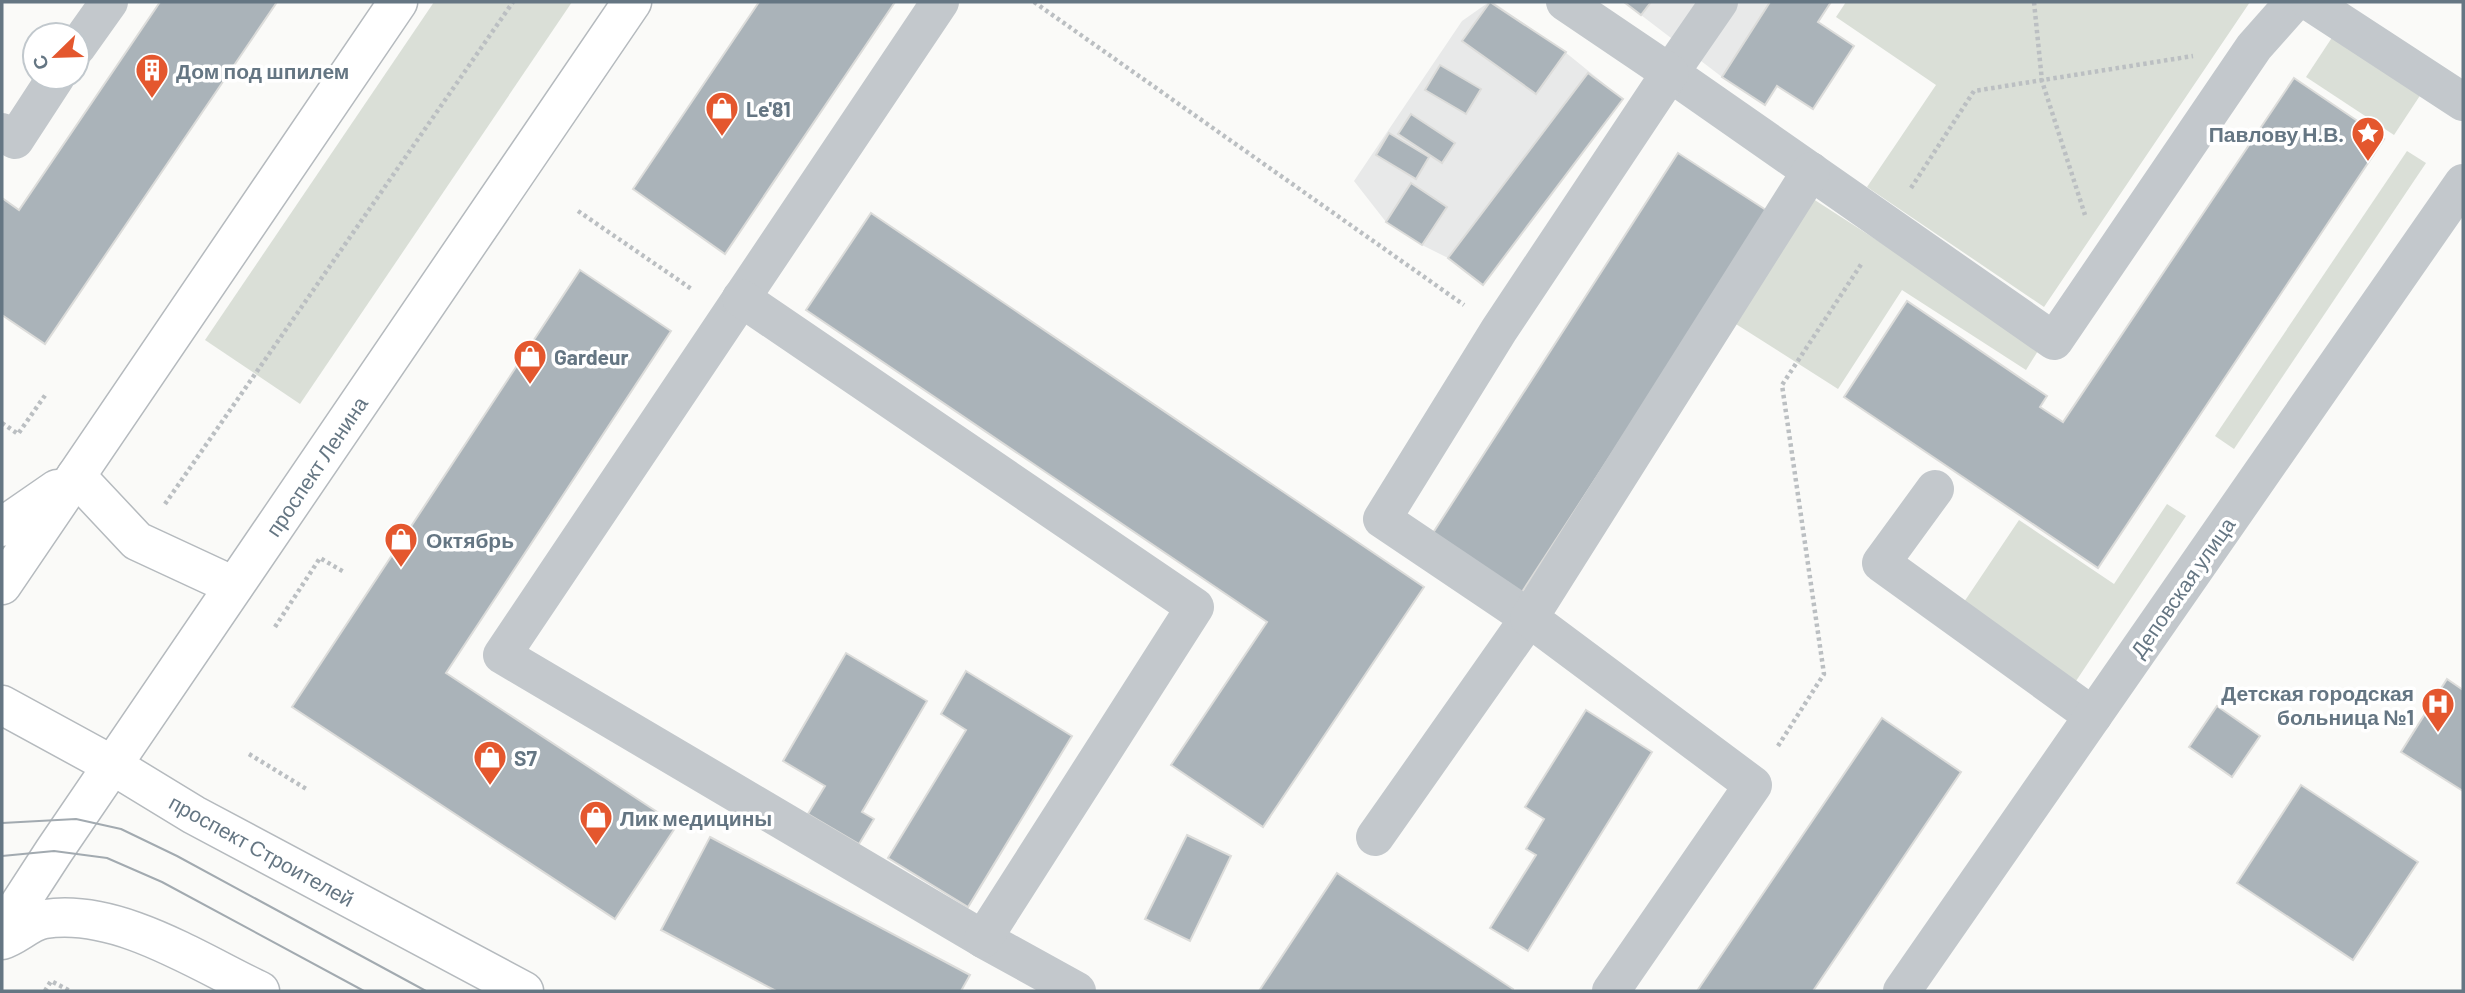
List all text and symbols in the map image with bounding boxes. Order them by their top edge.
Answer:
north arrow [21,21,91,91]
building icon: Дом под шпилем [133,51,171,100]
text: С [27,52,53,74]
place label: Дом под шпилем [176,58,349,83]
shop icon: Le'81 [703,89,741,138]
place label: Le'81 [746,96,791,121]
place icon: Павлову Н.В. [2349,114,2387,163]
place label: Павлову Н.В. [2209,121,2344,146]
shop icon: Gardeur [511,337,549,386]
place label: Gardeur [554,344,629,369]
street label: проспект Ленина [260,391,372,541]
street label: Деповская улица [2124,512,2240,662]
shop icon: Октябрь [382,520,420,569]
place label: Октябрь [426,527,514,552]
place label: Детская городская больница №1 [2221,680,2414,729]
hospital icon: Детская городская больница №1 [2419,685,2457,734]
shop icon: S7 [471,738,509,787]
place label: S7 [514,745,537,770]
street label: проспект Строителей [165,789,359,911]
shop icon: Лик медицины [577,798,615,847]
place label: Лик медицины [620,805,772,830]

